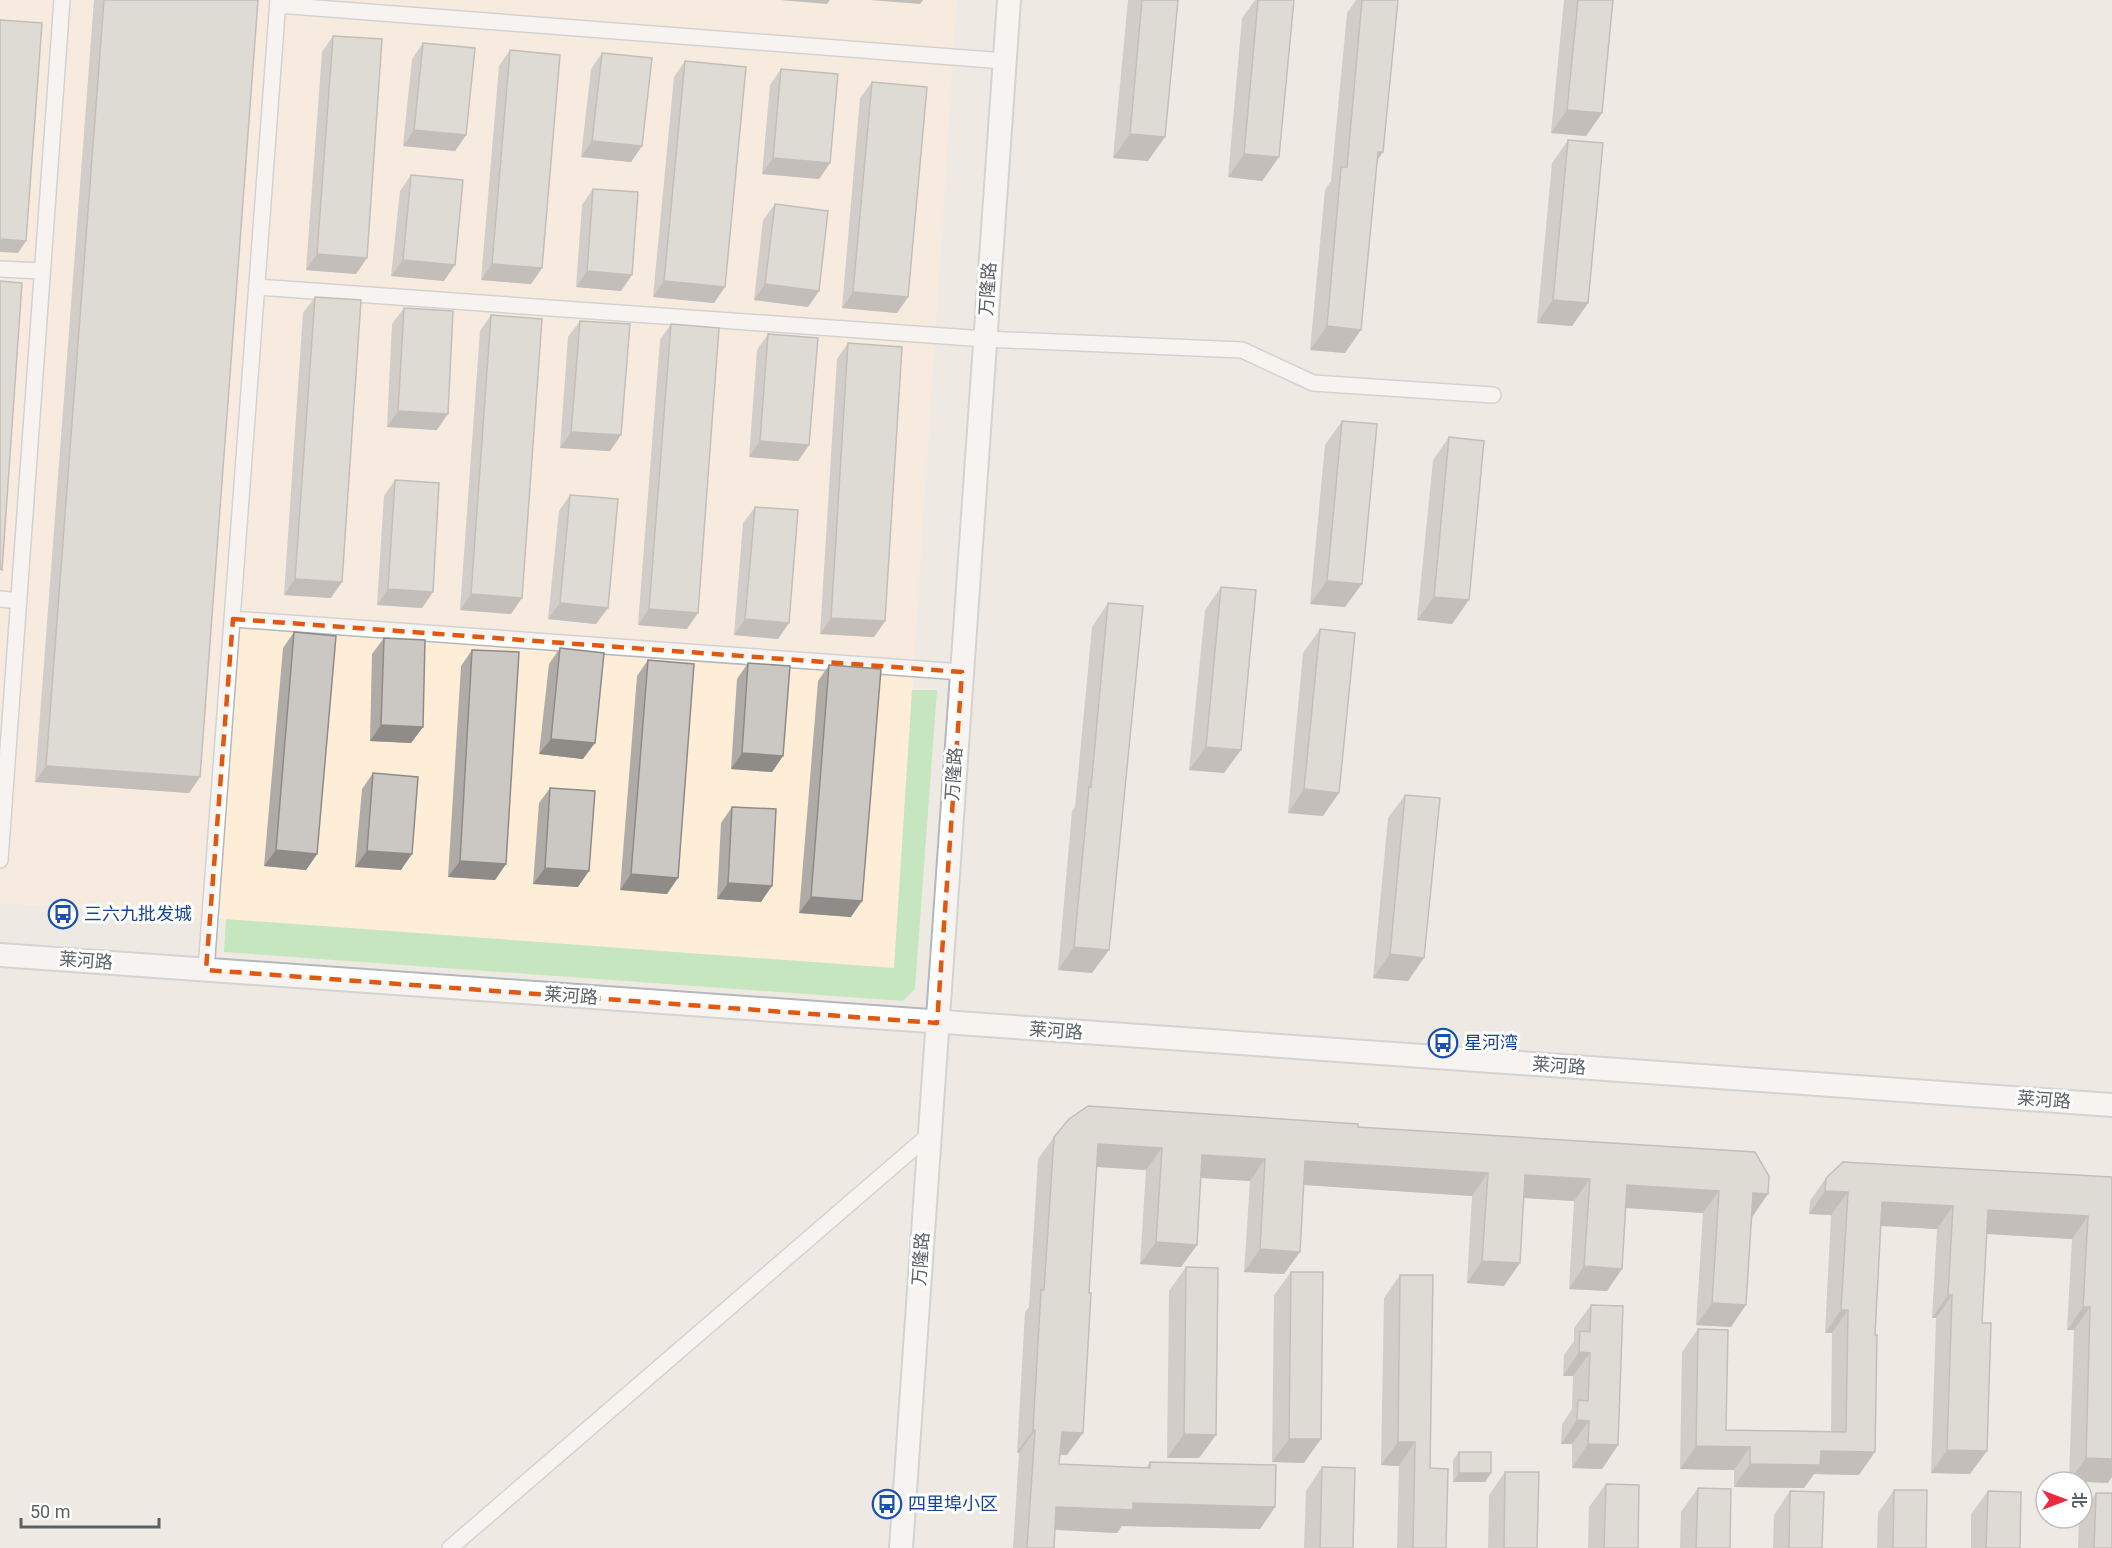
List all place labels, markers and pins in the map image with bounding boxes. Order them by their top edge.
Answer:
bus stop icon: 三六九批发城 [47,898,79,930]
place label: 三六九批发城 [84,903,192,924]
bus stop icon: 星河湾 [1427,1027,1459,1059]
place label: 星河湾 [1464,1032,1518,1053]
bus stop icon: 四里埠小区 [871,1488,903,1520]
place label: 四里埠小区 [908,1493,998,1514]

